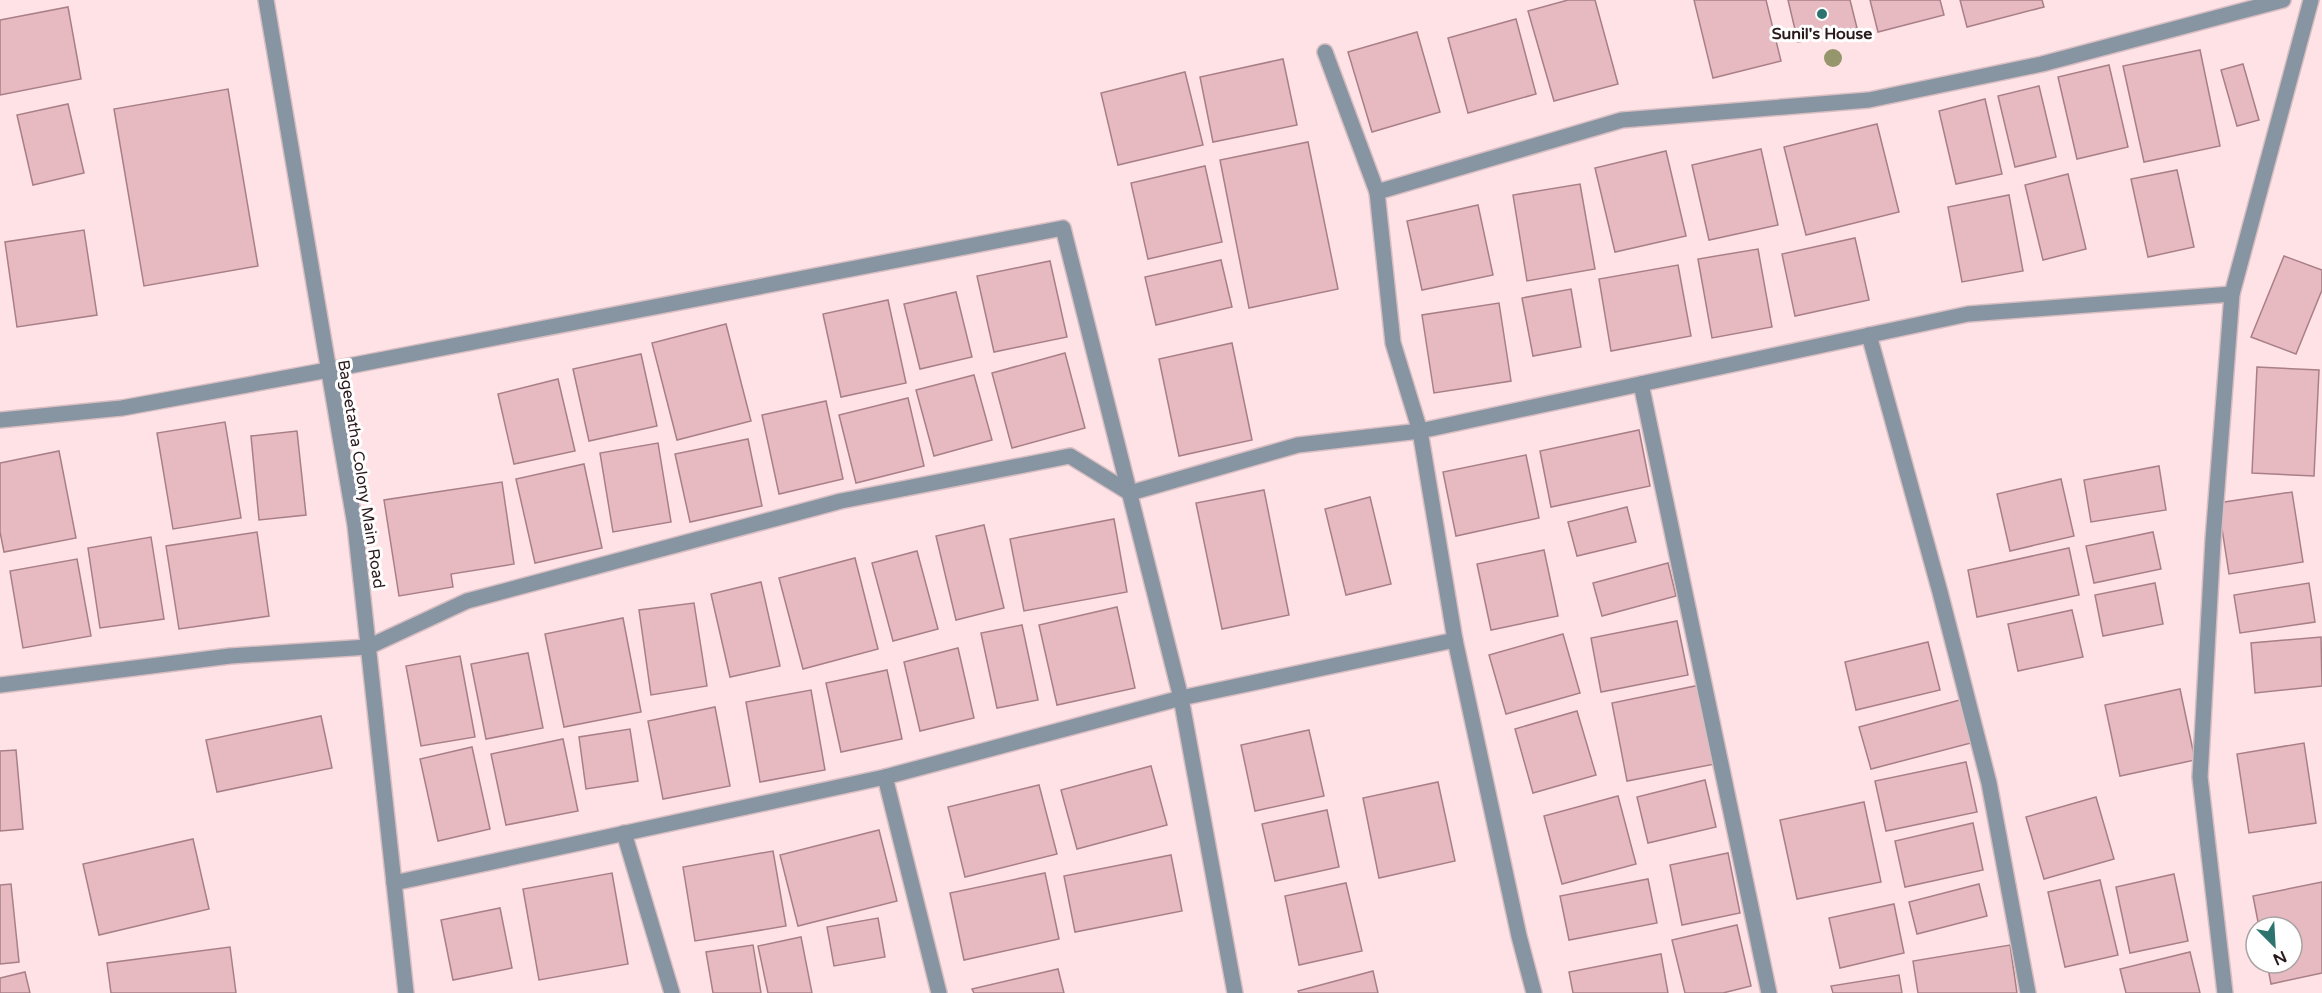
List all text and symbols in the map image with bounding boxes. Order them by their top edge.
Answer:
marker: Sunil's House [1815,7,1829,21]
place label: Sunil's House [1772,24,1872,44]
street label: Bageetatha Colony Main Road [333,358,389,590]
north arrow [2244,915,2304,975]
text: N [2270,946,2290,970]

